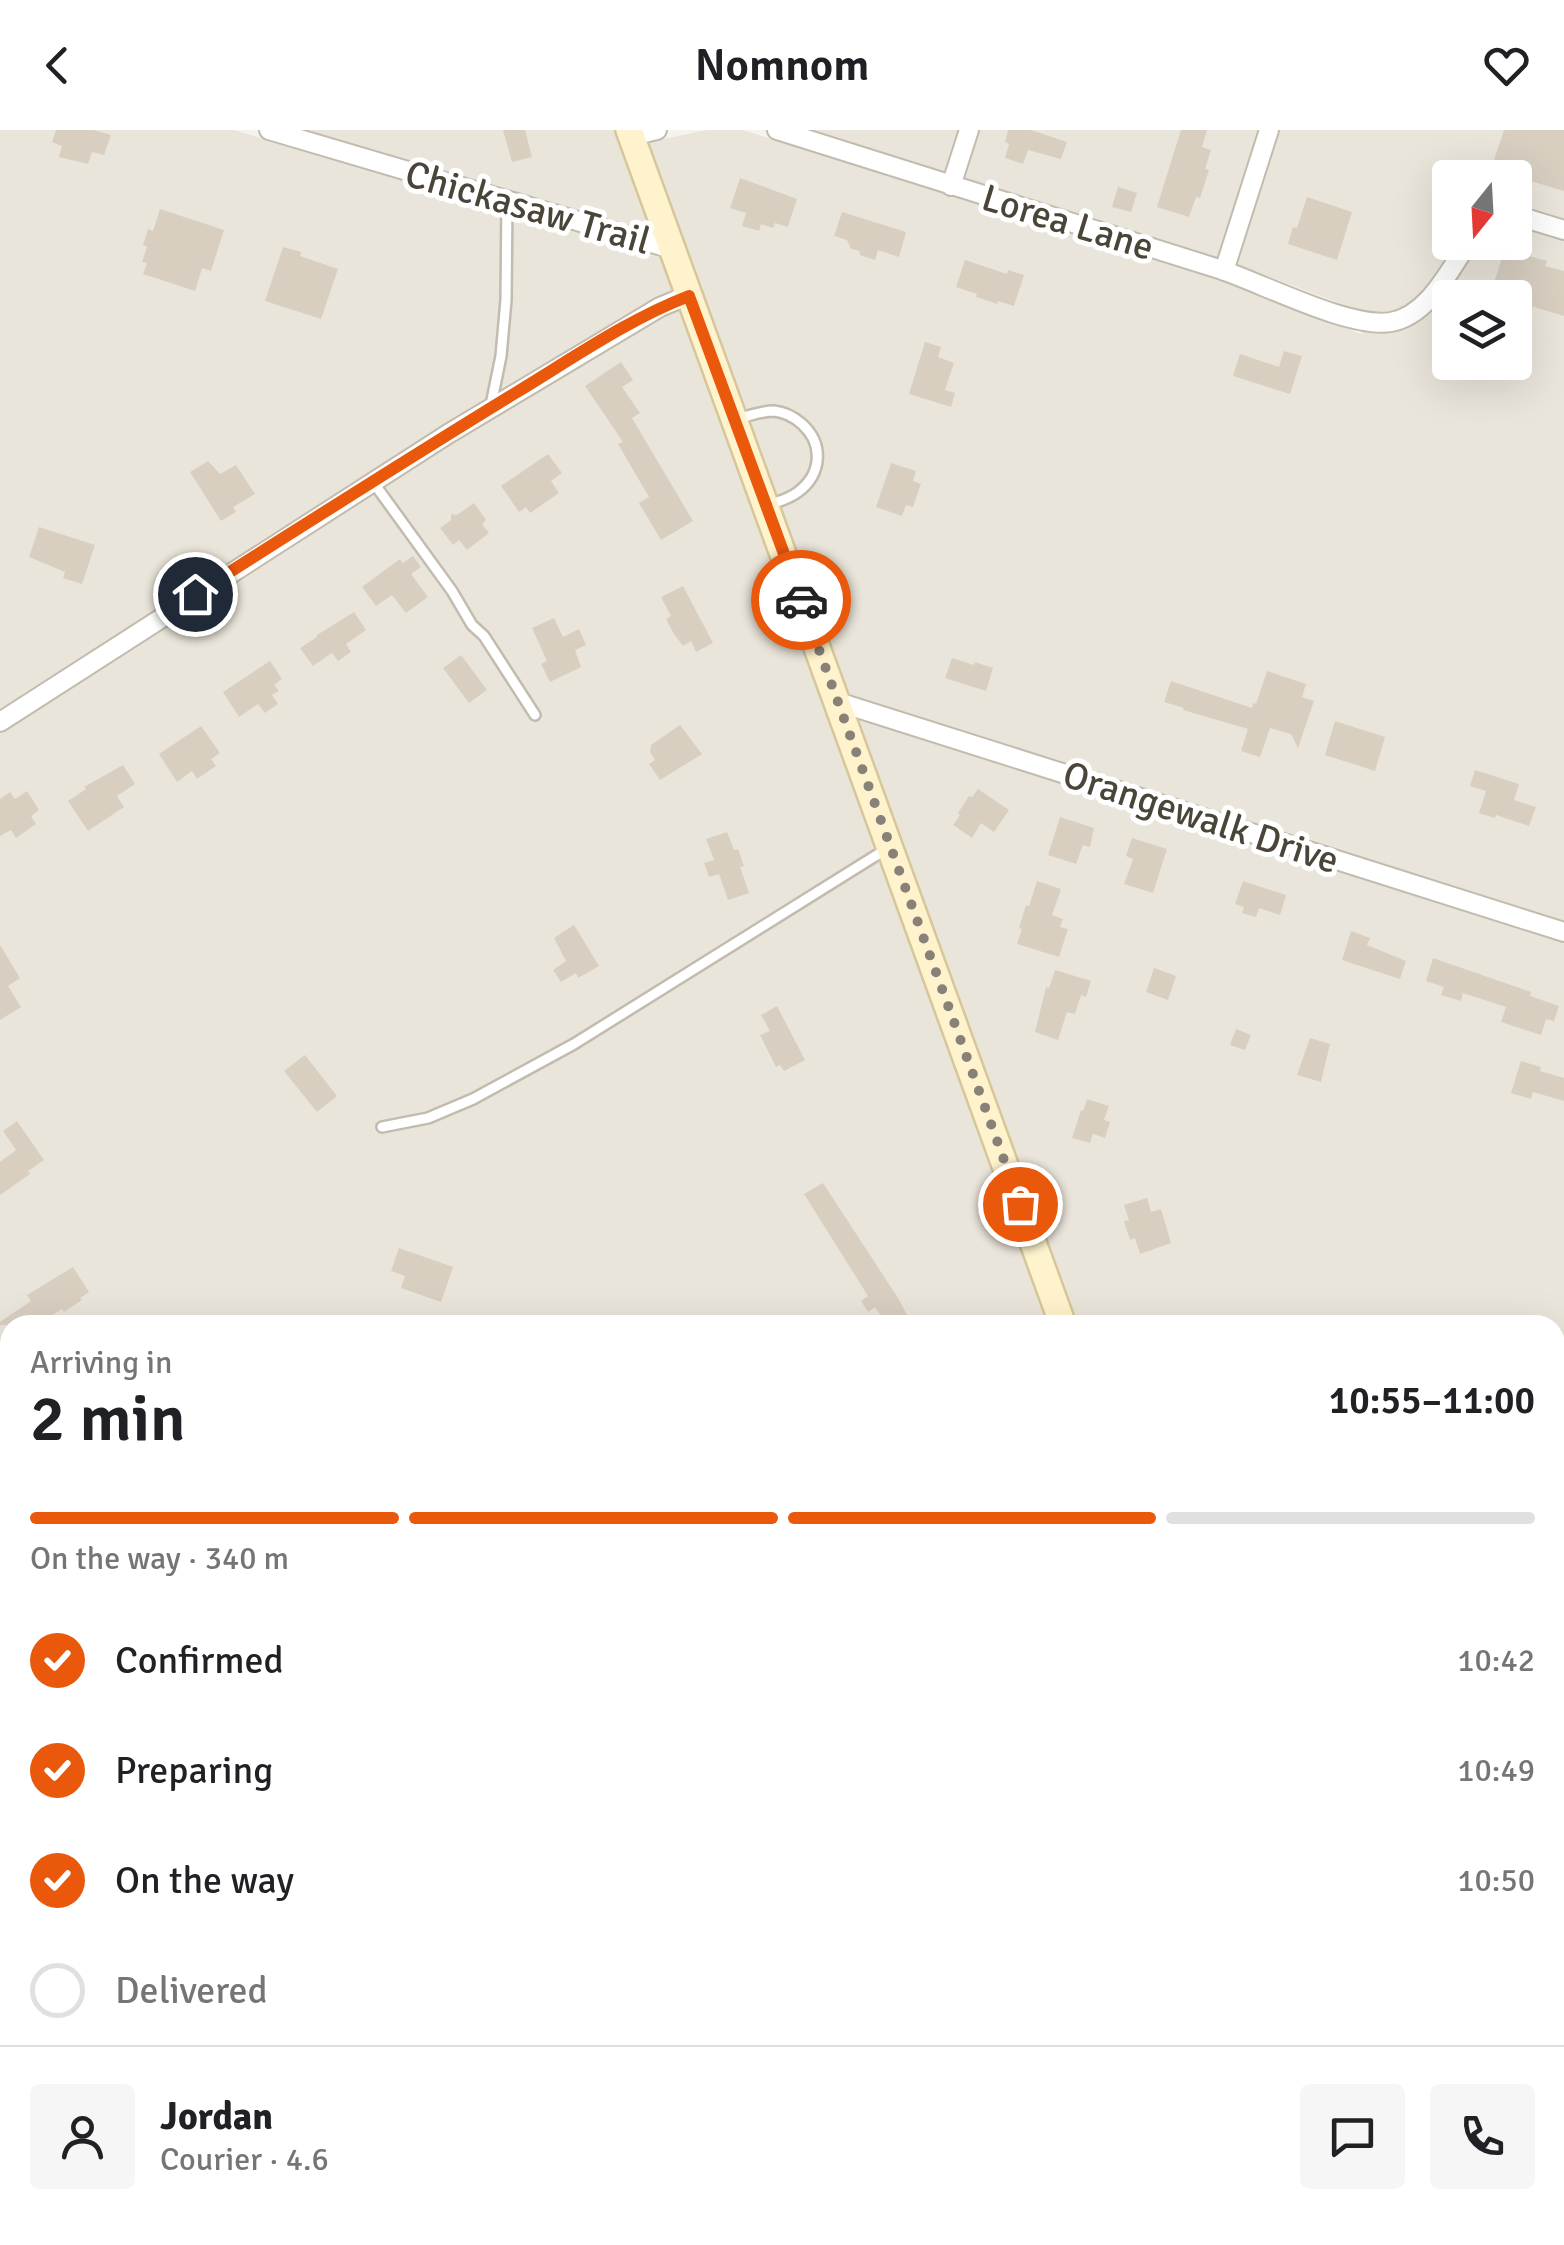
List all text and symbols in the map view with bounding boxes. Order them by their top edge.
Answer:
icon: back [30,38,85,93]
text: Nomnom [695,38,869,93]
icon: heart [1479,38,1534,93]
street label: Chickasaw Trail [400,150,656,265]
north arrow [1432,160,1532,260]
map controls [1432,160,1532,380]
street label: Lorea Lane [976,174,1159,271]
button: layers [1432,280,1532,380]
courier [751,550,851,650]
pin [153,552,238,637]
icon: home [168,567,223,622]
icon: car [774,573,829,628]
street label: Orangewalk Drive [1057,751,1345,884]
pin [978,1162,1063,1247]
icon: bag [993,1177,1048,1232]
text: Arriving in [30,1343,172,1382]
text: 10:55–11:00 [1329,1377,1535,1424]
text: 2 min [30,1379,186,1459]
text: On the way · 340 m [30,1539,289,1578]
icon: check [30,1633,85,1688]
text: Confirmed [115,1637,284,1684]
text: 10:42 [1457,1641,1535,1680]
icon: check [30,1743,85,1798]
text: Preparing [115,1747,273,1794]
text: 10:49 [1457,1751,1535,1790]
icon: check [30,1853,85,1908]
text: On the way [115,1857,294,1904]
text: 10:50 [1457,1861,1535,1900]
text: Delivered [115,1967,268,2014]
button: person [30,2084,135,2189]
button: chat [1300,2084,1405,2189]
button: phone [1430,2084,1535,2189]
text: Jordan [160,2093,273,2140]
text: Courier · 4.6 [160,2140,329,2179]

